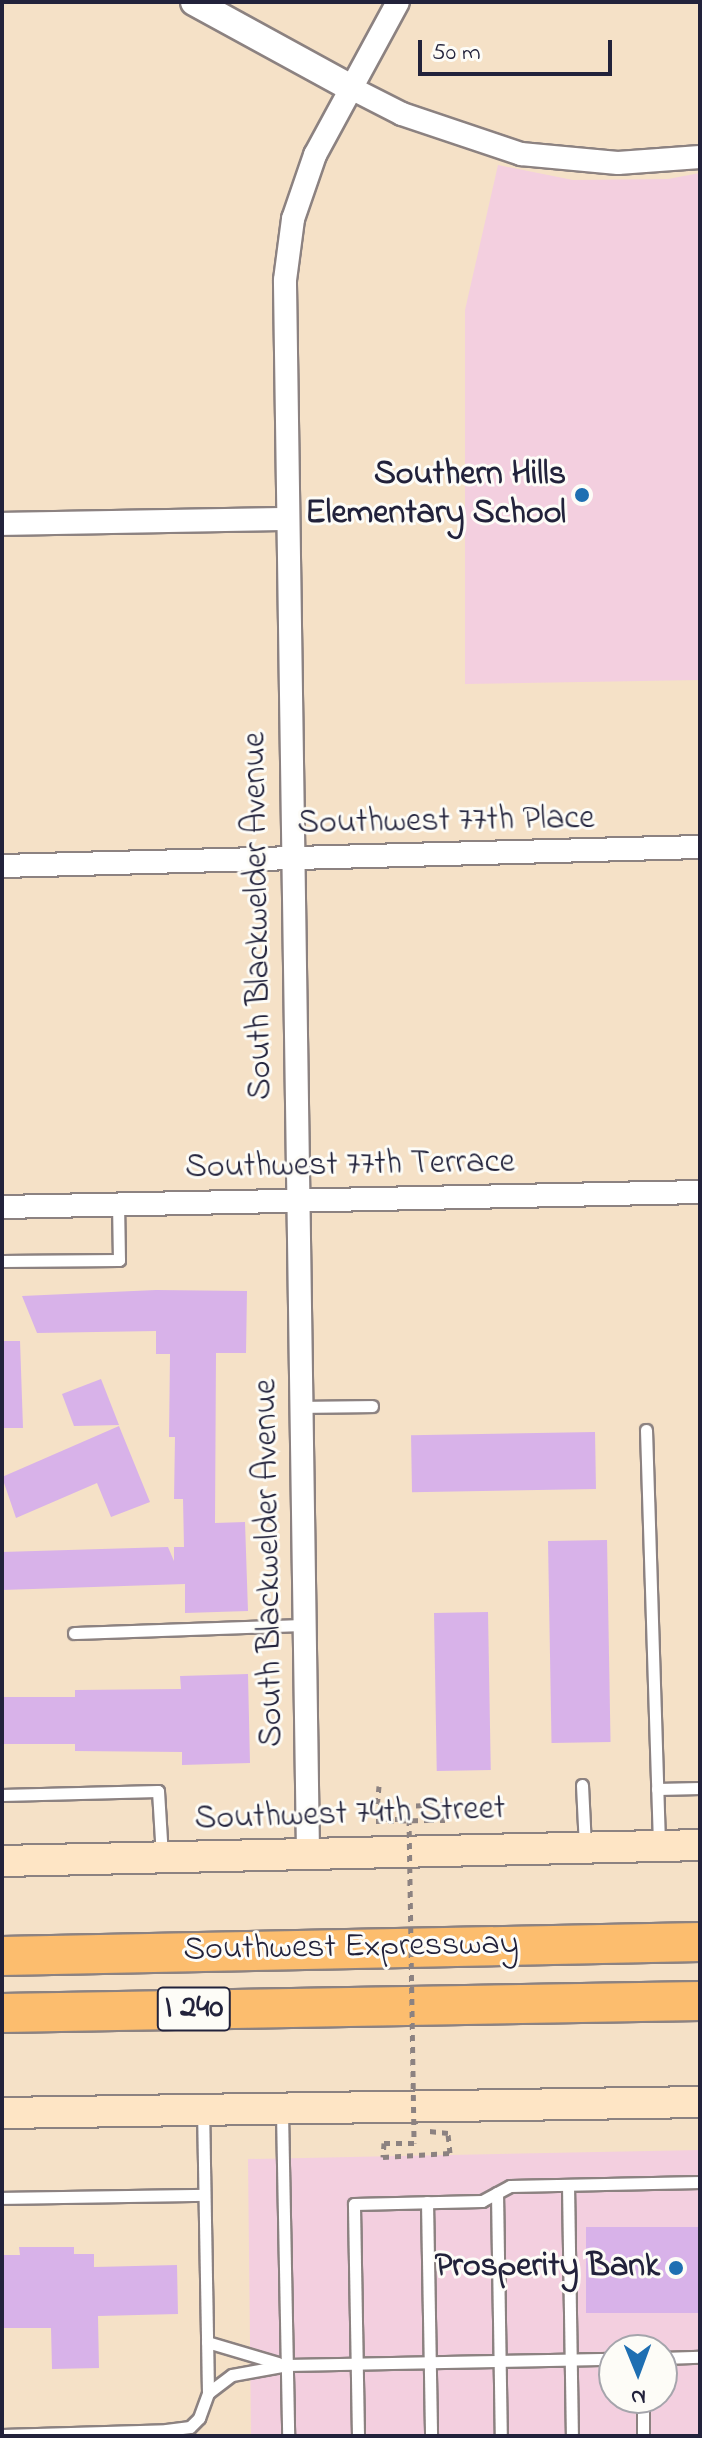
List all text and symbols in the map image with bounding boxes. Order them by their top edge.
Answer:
scale bar [422,24,616,74]
text: 50 m [432,36,481,71]
place label: Southern Hills Elementary School [305,455,566,534]
marker: Southern Hills Elementary School [573,486,591,504]
street label: South Blackwelder Avenue [235,732,283,1100]
street label: Southwest 77th Place [297,799,595,845]
street label: Southwest 77th Terrace [185,1143,515,1189]
street label: South Blackwelder Avenue [246,1379,294,1747]
street label: Southwest 74th Street [194,1789,506,1841]
street label: Southwest Expressway [183,1925,519,1971]
road number: I 240 [156,1981,232,2037]
place label: Prosperity Bank [435,2248,660,2288]
marker: Prosperity Bank [667,2259,685,2277]
north arrow [598,2334,678,2414]
text: N [631,2380,646,2412]

